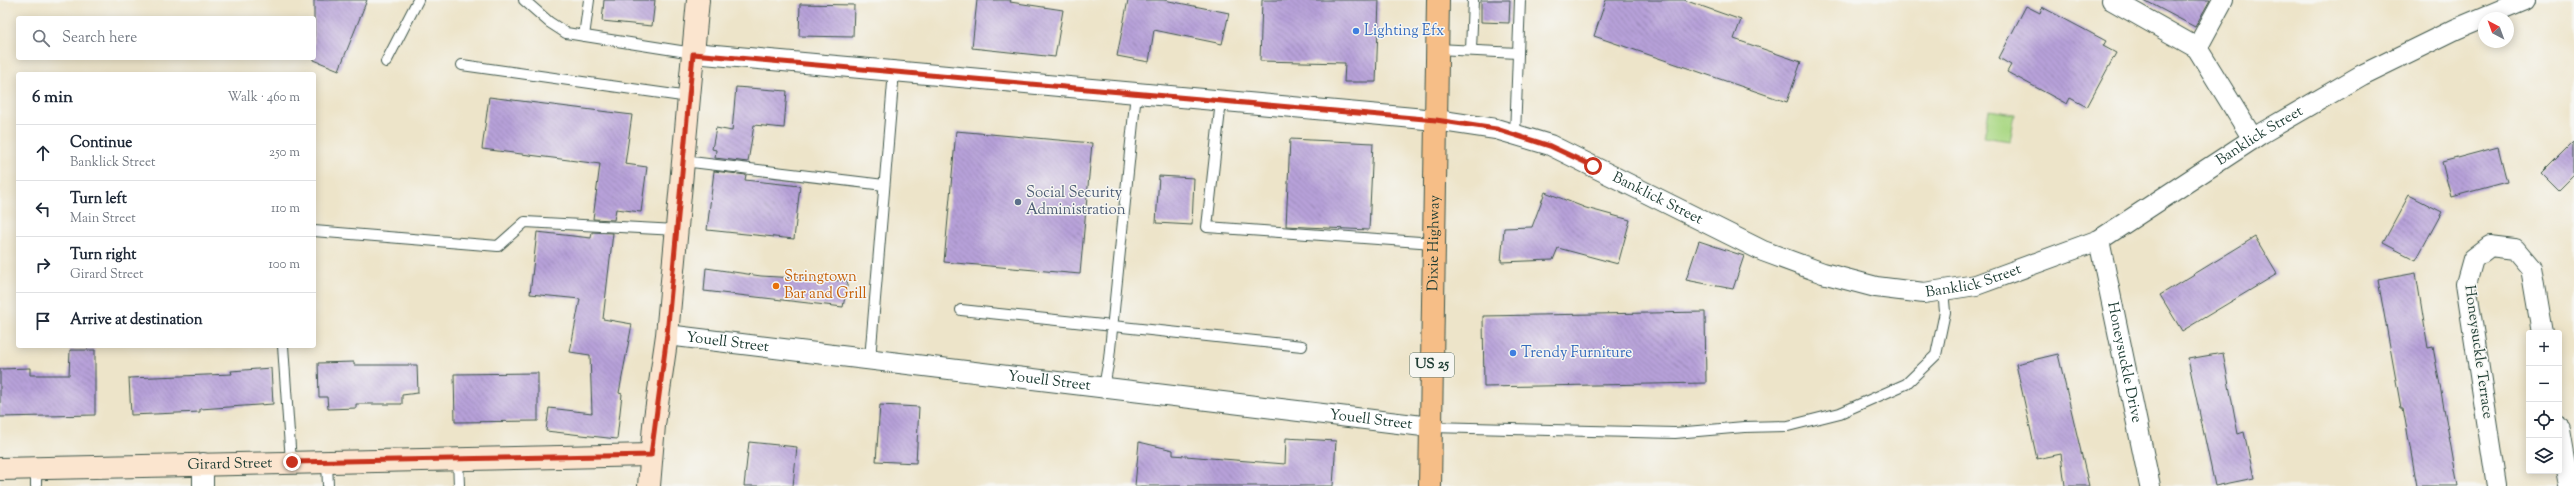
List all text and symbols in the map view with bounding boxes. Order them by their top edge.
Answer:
north arrow [2478,12,2514,48]
search box [16,16,316,60]
place label: Lighting Efx [1364,21,1444,42]
marker: Lighting Efx [1351,26,1361,36]
icon: search [30,27,52,49]
text: Search here [62,28,137,49]
text: 6 min [32,86,73,110]
text: Walk · 460 m [227,89,300,107]
street label: Banklick Street [2212,101,2307,171]
text: Continue [70,133,132,154]
icon: ahead [32,142,54,164]
text: 250 m [269,144,300,162]
text: Banklick Street [70,154,155,172]
route start [1584,157,1602,175]
street label: Banklick Street [1609,167,1706,230]
place label: Social Security Administration [1026,183,1126,221]
text: Turn left [70,189,127,210]
street label: Dixie Highway [1423,194,1445,291]
marker: Social Security Administration [1013,197,1023,207]
icon: left [32,198,54,220]
text: 110 m [271,200,300,218]
text: Main Street [70,210,136,228]
text: Turn right [70,245,136,266]
icon: right [32,254,54,276]
text: 100 m [268,256,300,274]
street label: Banklick Street [1924,259,2024,303]
text: Girard Street [70,266,144,284]
place label: Stringtown Bar and Grill [784,267,867,305]
marker: Stringtown Bar and Grill [771,281,781,291]
street label: Honeysuckle Terrace [2458,284,2498,420]
street label: Honeysuckle Drive [2102,300,2147,425]
icon: arrive [32,310,54,332]
text: Arrive at destination [70,310,203,331]
street label: Youell Street [685,327,770,358]
map controls [2526,330,2562,474]
button: + [2526,330,2562,366]
place label: Trendy Furniture [1521,343,1632,364]
marker: Trendy Furniture [1508,348,1518,358]
road number: US 25 [1410,353,1454,377]
street label: Youell Street [1007,366,1092,396]
button: − [2526,366,2562,402]
button: locate [2526,402,2562,438]
street label: Youell Street [1328,404,1414,435]
button: layers [2526,438,2562,474]
street label: Girard Street [187,453,273,475]
route end [283,453,301,471]

